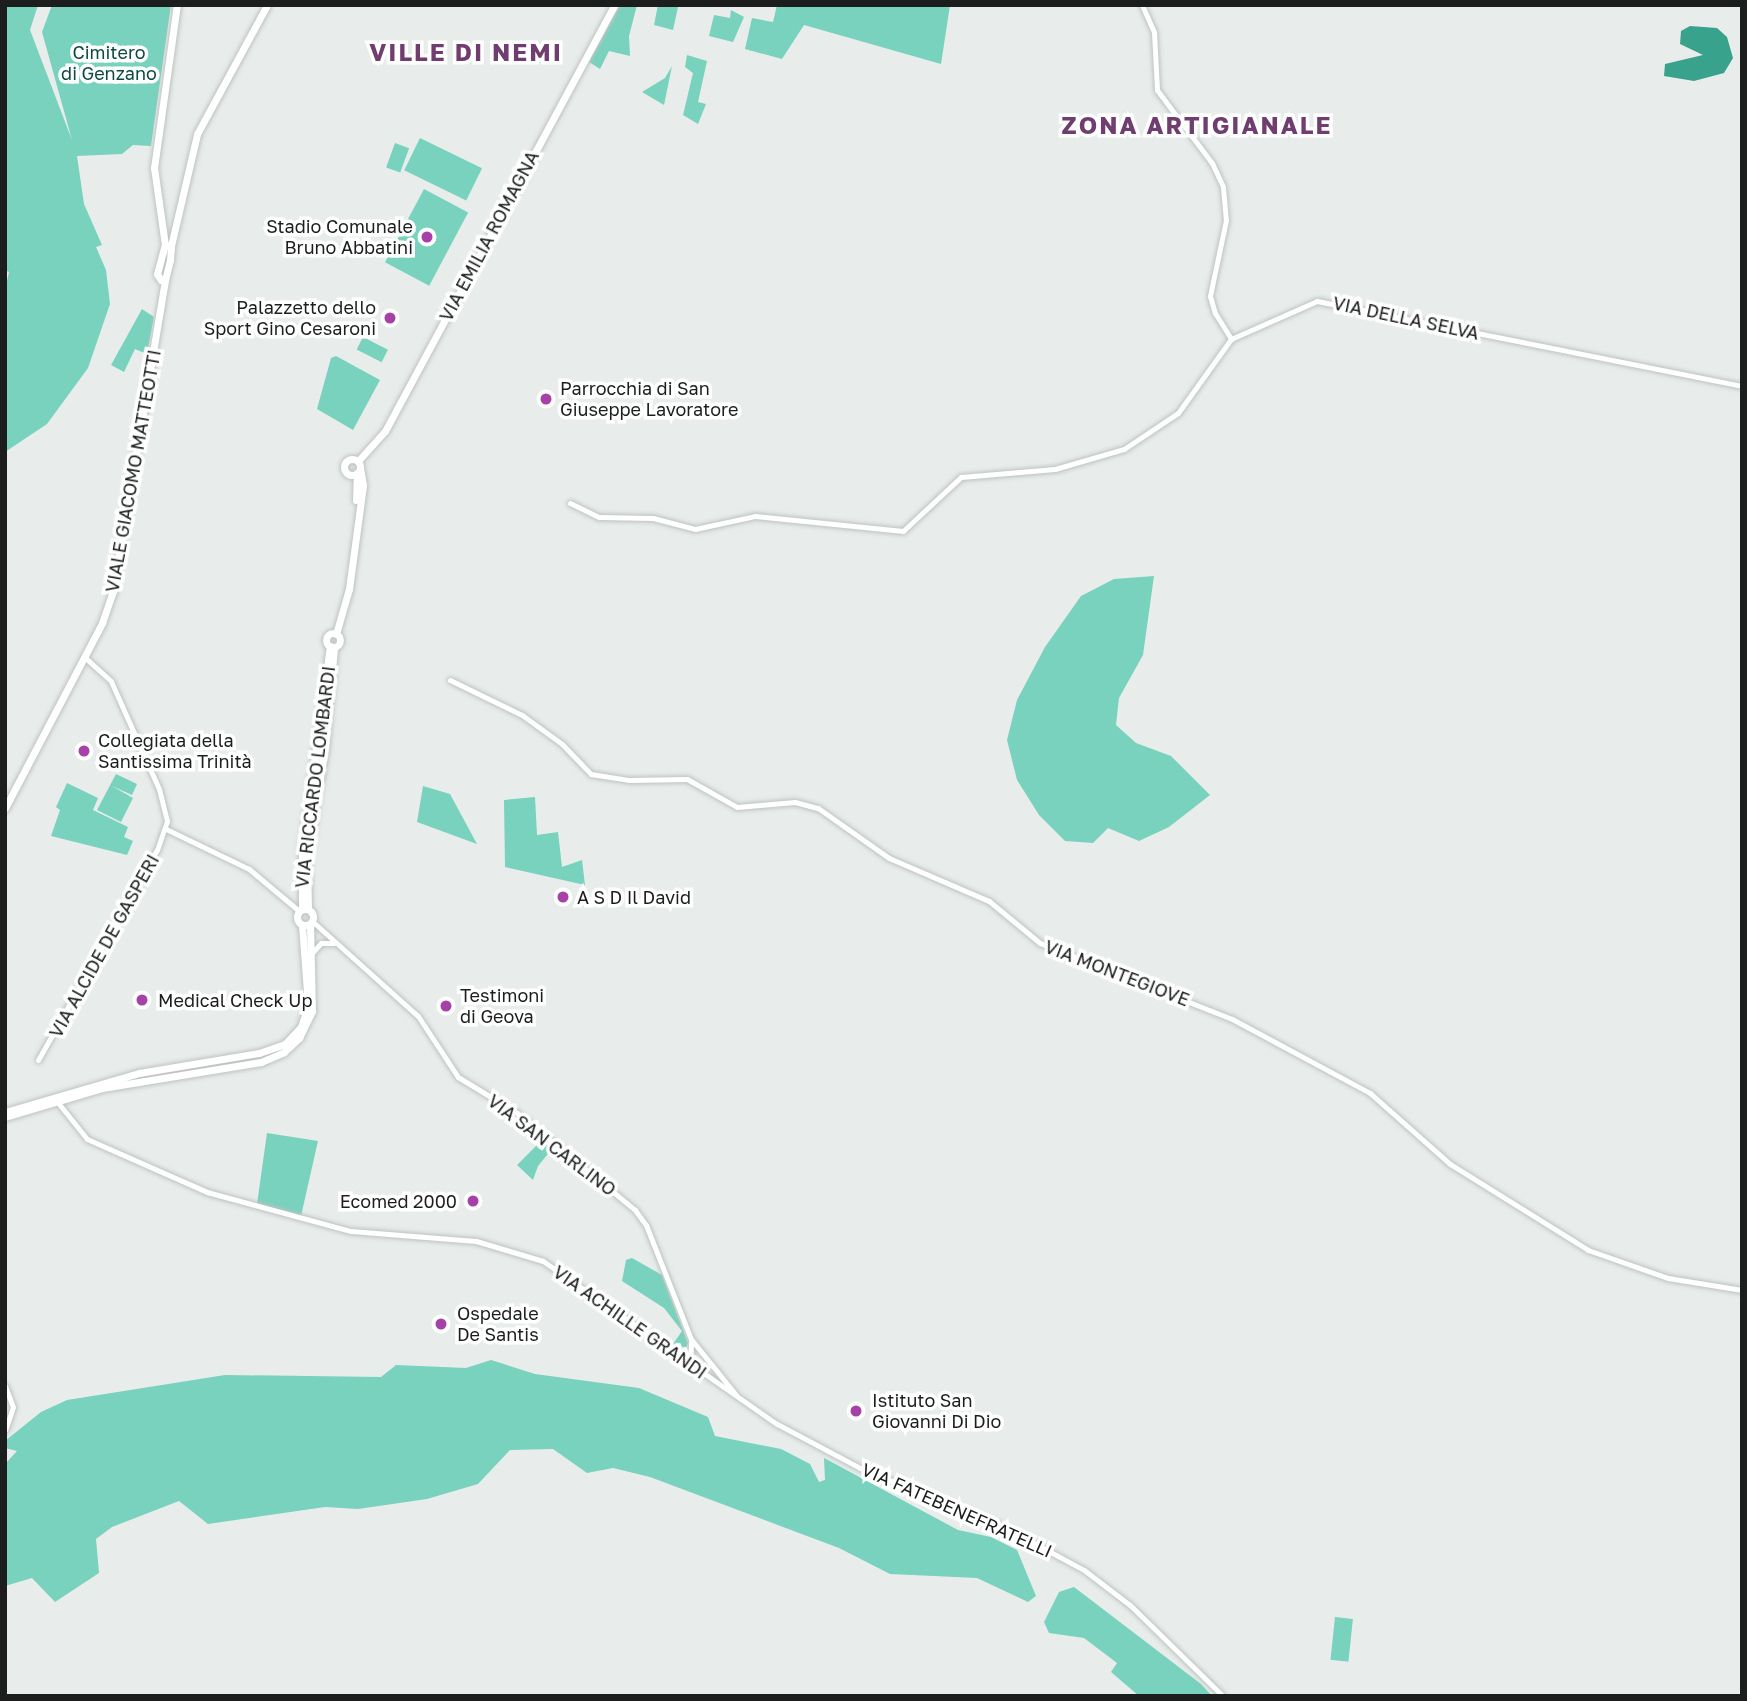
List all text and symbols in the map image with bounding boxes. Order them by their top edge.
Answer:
district label: VILLE DI NEMI [371,38,561,66]
park label: Cimitero di Genzano [61,42,157,84]
district label: ZONA ARTIGIANALE [1064,111,1330,139]
street label: VIA EMILIA ROMAGNA [435,147,543,325]
place label: Stadio Comunale Bruno Abbatini [266,216,413,258]
marker: Stadio Comunale Bruno Abbatini [419,229,435,245]
street label: VIA DELLA SELVA [1331,292,1481,344]
place label: Palazzetto dello Sport Gino Cesaroni [204,297,376,340]
marker: Palazzetto dello Sport Gino Cesaroni [382,310,398,326]
street label: VIALE GIACOMO MATTEOTTI [101,348,165,594]
place label: Parrocchia di San Giuseppe Lavoratore [560,378,738,420]
marker: Parrocchia di San Giuseppe Lavoratore [538,391,554,407]
street label: VIA RICCARDO LOMBARDI [291,665,339,889]
place label: Collegiata della Santissima Trinità [98,730,252,772]
marker: Collegiata della Santissima Trinità [76,743,92,759]
street label: VIA ALCIDE DE GASPERI [45,851,163,1041]
place label: A S D Il David [577,886,691,908]
marker: A S D Il David [555,889,571,905]
street label: VIA MONTEGIOVE [1042,935,1192,1011]
place label: Testimoni di Geova [460,985,544,1028]
place label: Medical Check Up [158,989,312,1011]
marker: Medical Check Up [132,990,152,1010]
marker: Testimoni di Geova [438,998,454,1014]
street label: VIA SAN CARLINO [484,1090,620,1200]
place label: Ecomed 2000 [340,1190,457,1212]
marker: Ecomed 2000 [463,1191,483,1211]
street label: VIA ACHILLE GRANDI [549,1261,711,1383]
place label: Ospedale De Santis [457,1303,539,1346]
marker: Ospedale De Santis [431,1314,451,1334]
place label: Istituto San Giovanni Di Dio [872,1390,1001,1432]
marker: Istituto San Giovanni Di Dio [846,1401,866,1421]
street label: VIA FATEBENEFRATELLI [858,1458,1056,1562]

